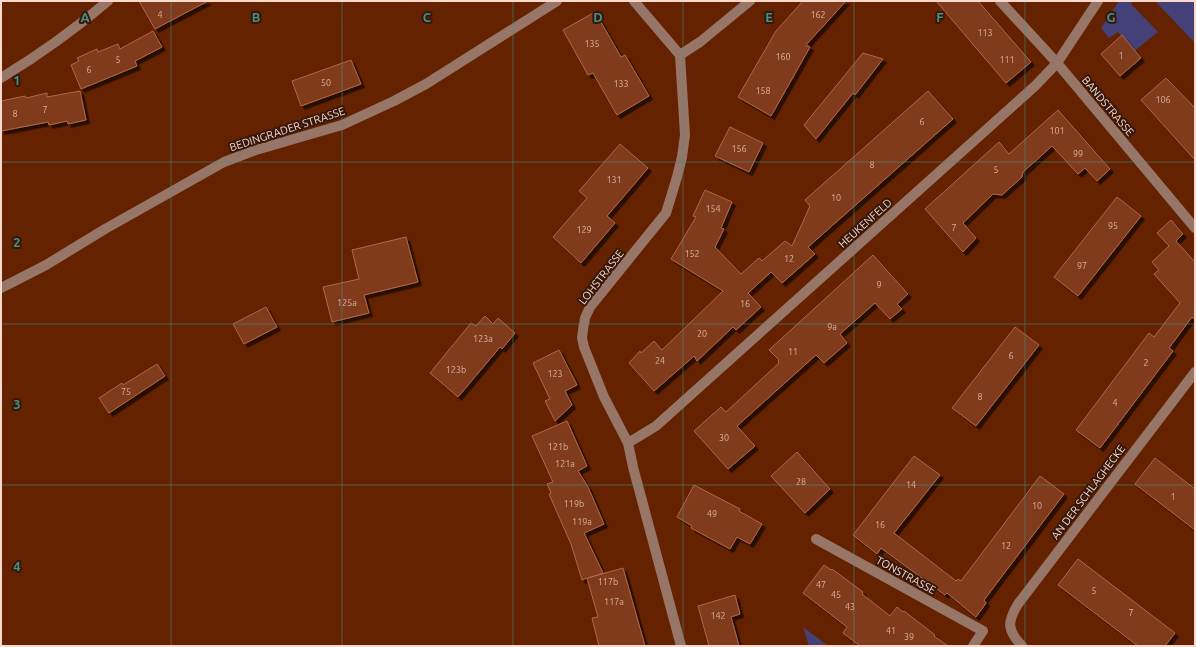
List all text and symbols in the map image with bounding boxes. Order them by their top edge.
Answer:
text: A [80,10,90,24]
house number: 4 [157,10,163,20]
text: B [252,10,261,24]
text: C [423,10,432,24]
text: D [593,10,603,24]
text: E [765,10,773,24]
house number: 162 [810,10,826,20]
text: F [936,10,944,24]
text: G [1107,10,1116,24]
house number: 113 [977,28,993,38]
house number: 135 [584,39,600,49]
house number: 1 [1118,51,1124,61]
house number: 160 [775,52,791,62]
house number: 5 [115,55,121,65]
house number: 111 [999,55,1015,65]
house number: 6 [86,65,92,75]
text: 1 [13,73,21,87]
street label: BANDSTRASSE [1080,74,1136,138]
house number: 50 [321,78,331,88]
house number: 133 [613,79,629,89]
house number: 158 [755,86,771,96]
house number: 106 [1155,95,1171,105]
house number: 7 [42,105,48,115]
street label: BEDINGRADER STRASSE [228,105,346,153]
house number: 8 [12,109,18,119]
house number: 6 [919,117,925,127]
house number: 101 [1049,126,1065,136]
house number: 156 [731,144,747,154]
house number: 99 [1073,149,1083,159]
house number: 8 [869,160,875,170]
house number: 5 [993,165,999,175]
house number: 131 [606,175,622,185]
house number: 10 [831,193,841,203]
street label: HEUKENFELD [836,196,894,250]
house number: 154 [705,204,721,214]
house number: 95 [1108,221,1118,231]
house number: 7 [951,223,957,233]
house number: 129 [576,225,592,235]
text: 2 [13,235,21,249]
street label: LOHSTRASSE [576,247,626,307]
house number: 152 [684,249,700,259]
house number: 12 [784,254,794,264]
house number: 97 [1077,261,1087,271]
house number: 9 [876,280,882,290]
house number: 125a [337,298,357,308]
house number: 16 [740,299,750,309]
house number: 9a [827,322,837,332]
house number: 20 [697,329,707,339]
house number: 123a [473,334,493,344]
house number: 11 [788,347,798,357]
house number: 6 [1008,351,1014,361]
house number: 24 [655,356,665,366]
house number: 2 [1143,358,1149,368]
house number: 123b [446,365,466,375]
house number: 123 [547,369,563,379]
house number: 75 [121,387,131,397]
house number: 8 [977,392,983,402]
text: 3 [13,397,21,411]
house number: 4 [1112,398,1118,408]
house number: 30 [719,433,729,443]
house number: 121b [548,442,568,452]
street label: AN DER SCHLAGHECKE [1049,443,1127,541]
house number: 121a [555,459,575,469]
house number: 28 [796,477,806,487]
house number: 14 [906,480,916,490]
house number: 1 [1170,492,1176,502]
house number: 119b [564,499,584,509]
house number: 10 [1032,501,1042,511]
house number: 49 [707,509,717,519]
house number: 119a [572,517,592,527]
house number: 16 [875,520,885,530]
house number: 12 [1001,541,1011,551]
street label: TONSTRASSE [874,554,938,596]
text: 4 [13,559,21,573]
house number: 117b [598,577,618,587]
house number: 47 [816,580,826,590]
house number: 5 [1091,586,1097,596]
house number: 45 [831,590,841,600]
house number: 117a [604,597,624,607]
house number: 43 [845,602,855,612]
house number: 7 [1128,608,1134,618]
house number: 142 [710,611,726,621]
house number: 41 [886,626,896,636]
house number: 39 [904,632,914,642]

